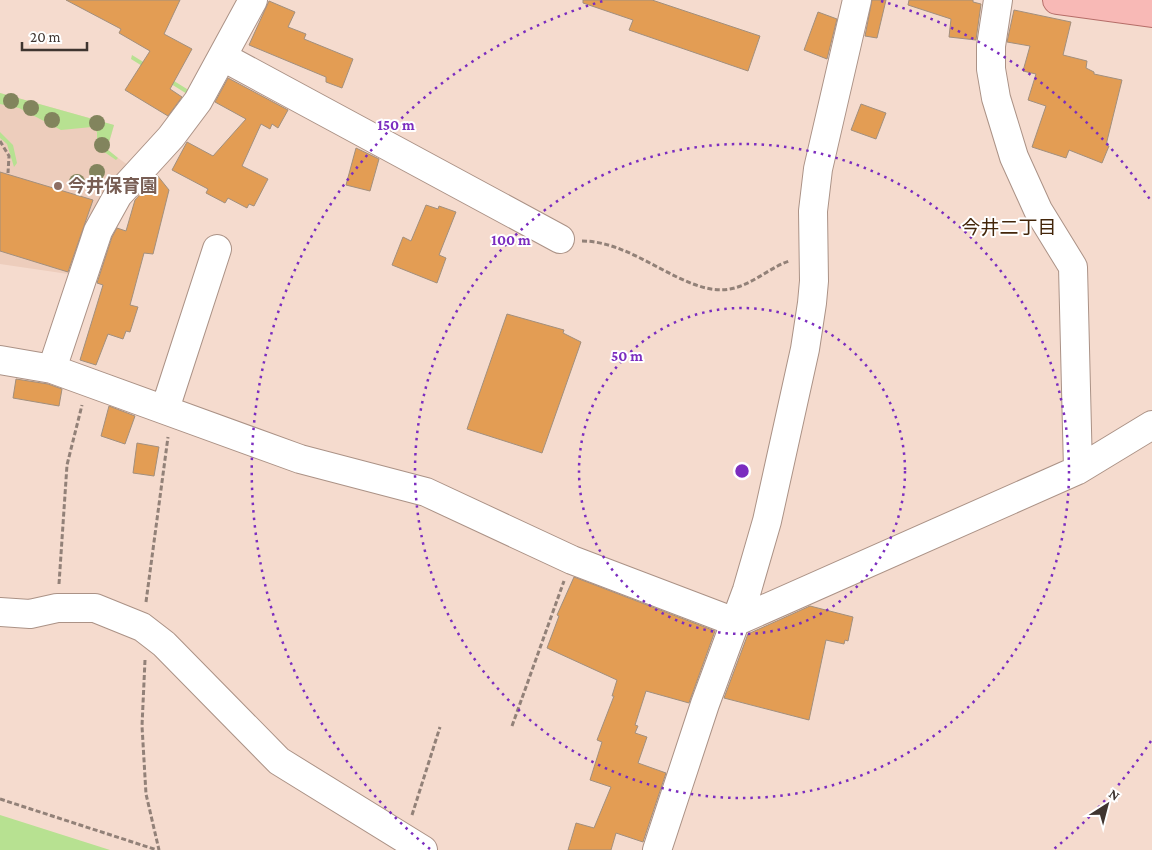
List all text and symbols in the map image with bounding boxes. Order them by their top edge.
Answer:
scale bar [22,20,88,52]
text: 20 m [30,29,61,45]
text: 150 m [377,117,415,133]
place label: 今井保育園 [68,176,158,196]
marker: 今井保育園 [52,180,64,192]
district label: 今井二丁目 [961,217,1057,238]
text: 100 m [491,232,531,248]
text: 50 m [611,348,643,364]
centre of rings [733,462,751,480]
north arrow [1082,780,1132,830]
text: N [1106,785,1124,804]

